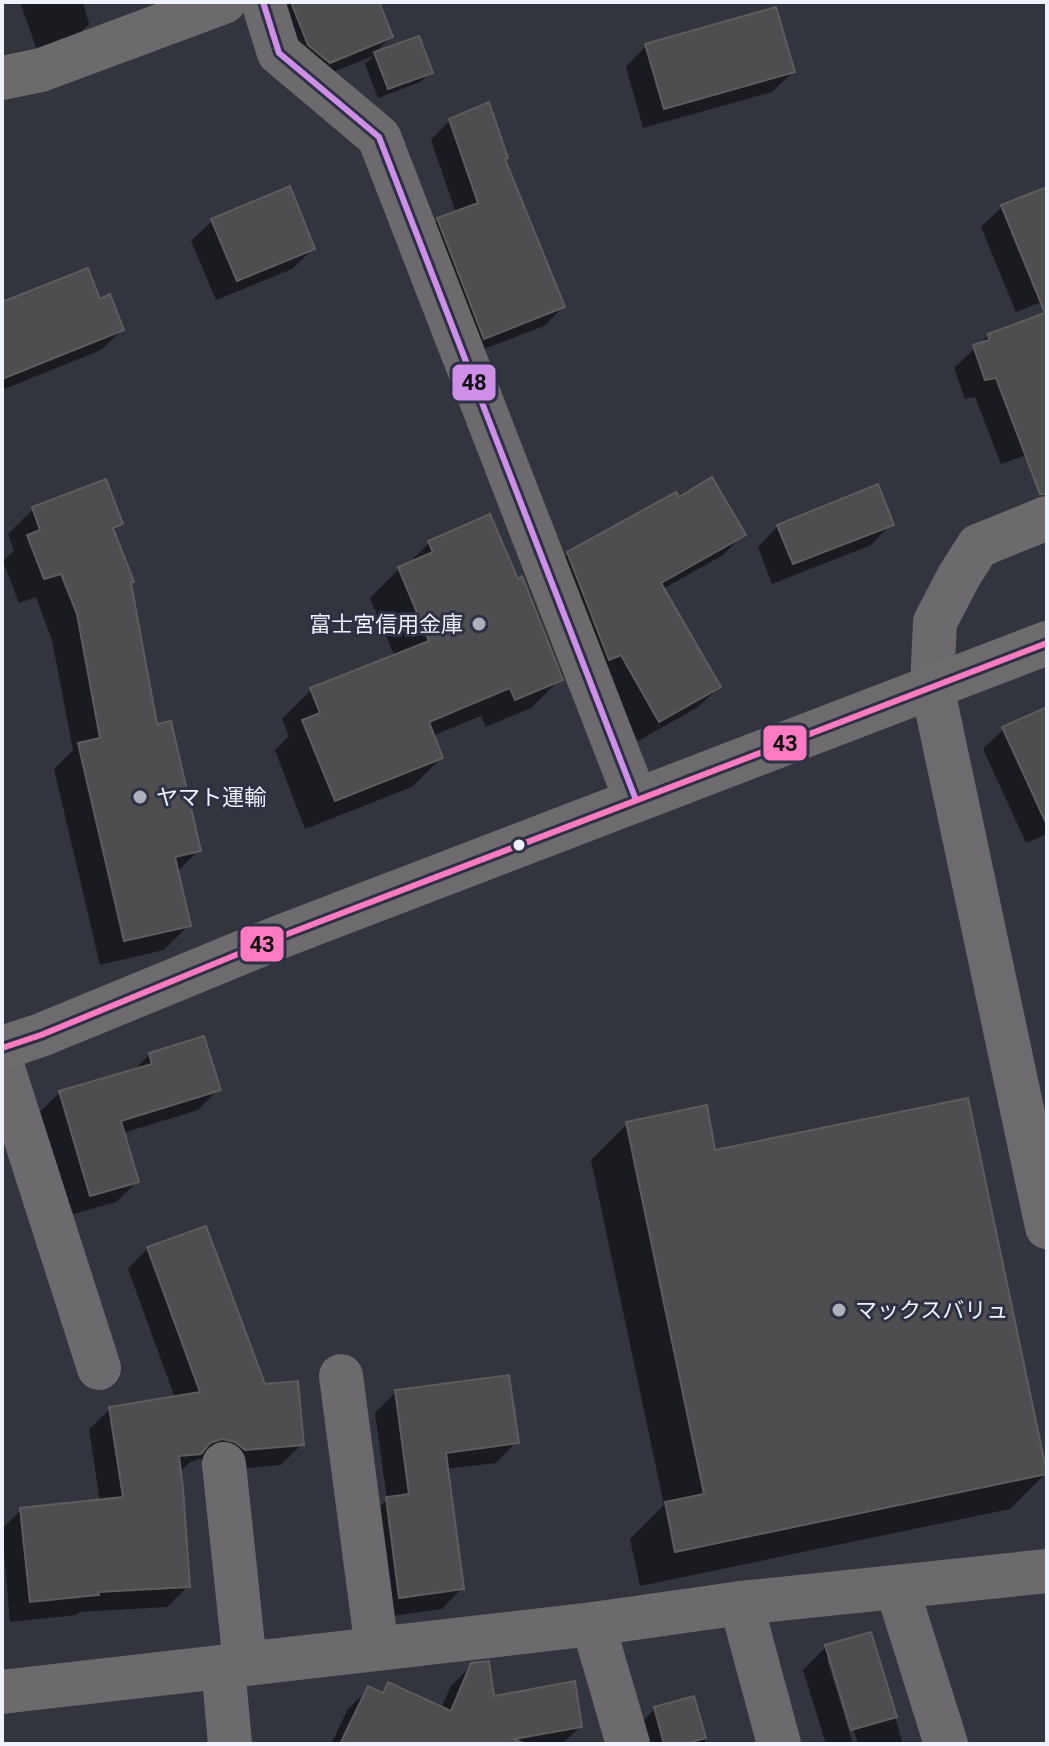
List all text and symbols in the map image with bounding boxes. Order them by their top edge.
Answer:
line badge: 48 [451,363,497,402]
text: 48 [461,370,487,395]
place label: 富士宮信用金庫 [309,612,463,637]
marker: 富士宮信用金庫 [470,615,488,633]
line badge: 43 [762,724,808,762]
text: 43 [772,731,798,756]
place label: ヤマト運輸 [156,785,266,810]
marker: ヤマト運輸 [131,788,149,806]
unlabelled marker [511,837,527,853]
line badge: 43 [239,925,285,963]
text: 43 [249,932,275,957]
place label: マックスバリュ [855,1298,1008,1323]
marker: マックスバリュ [830,1301,848,1319]

